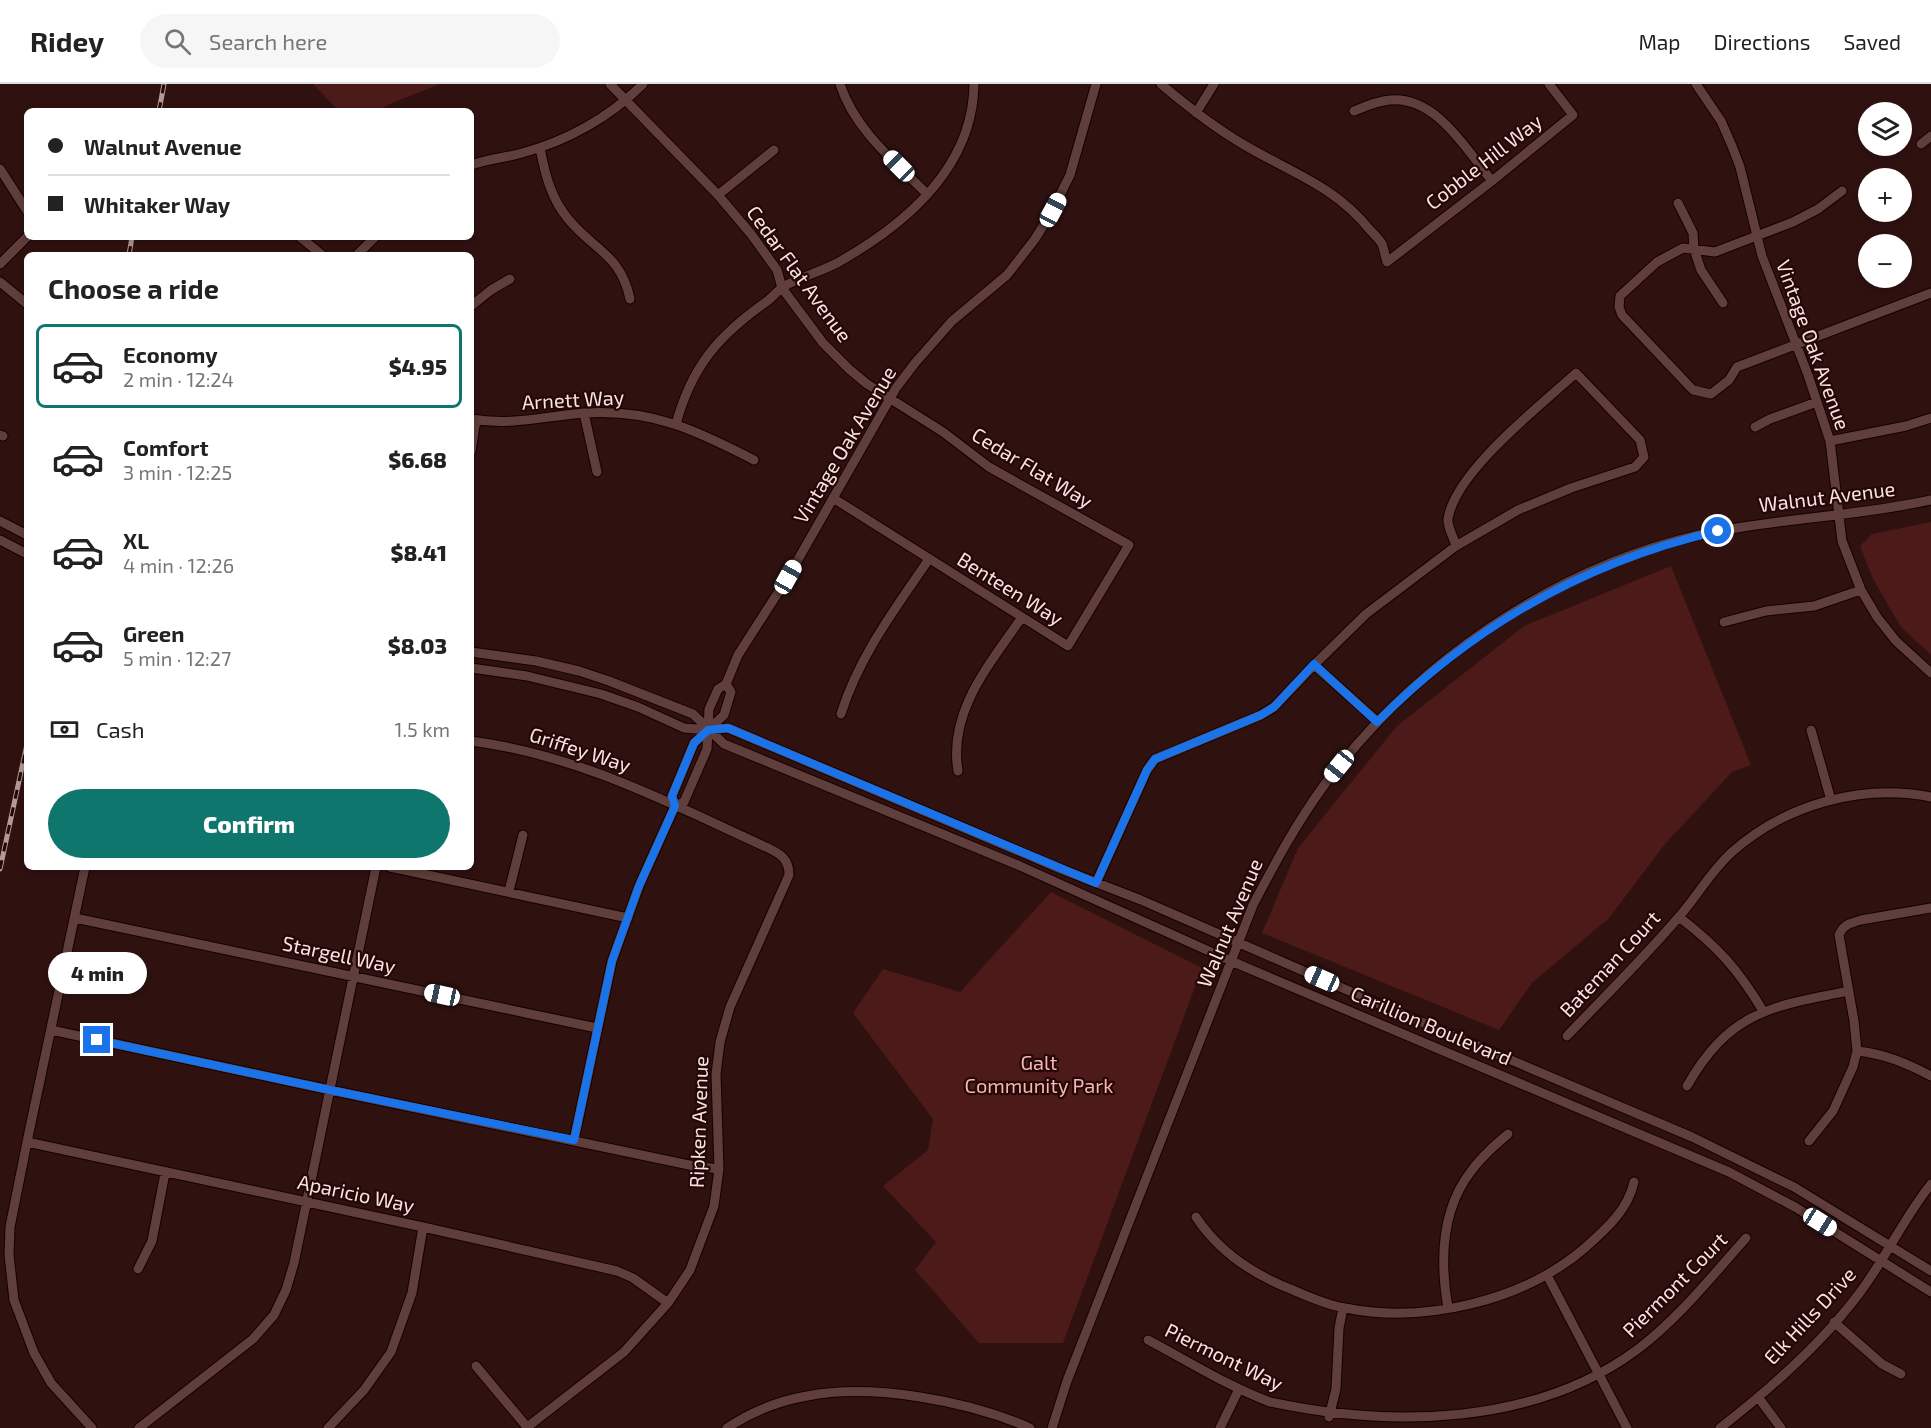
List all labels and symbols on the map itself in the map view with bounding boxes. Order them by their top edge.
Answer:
street label: Cobble Hill Way [1420,108,1547,214]
car [880,147,918,185]
car [1037,190,1069,230]
street label: Cedar Flat Avenue [742,200,857,346]
street label: Vintage Oak Avenue [1772,256,1856,433]
street label: Vintage Oak Avenue [788,362,901,527]
street label: Arnett Way [521,384,625,414]
street label: Cedar Flat Way [968,422,1098,513]
street label: Walnut Avenue [1757,476,1896,516]
route start [1704,517,1731,544]
street label: Benteen Way [953,546,1068,630]
car [771,557,805,597]
street label: Griffey Way [527,721,634,777]
car [1321,746,1357,786]
street label: Walnut Avenue [1191,855,1267,990]
street label: Bateman Court [1554,905,1665,1021]
street label: Stargell Way [280,930,399,978]
callout: 4 min [48,953,146,995]
car [1302,963,1342,995]
street label: Carillion Boulevard [1347,980,1515,1070]
car [423,982,461,1008]
route end [83,1026,110,1053]
park label: Galt Community Park [965,1050,1113,1097]
street label: Ripken Avenue [684,1056,712,1188]
street label: Aparicio Way [296,1169,417,1217]
car [1800,1205,1840,1239]
street label: Piermont Court [1617,1227,1732,1342]
street label: Elk Hills Drive [1758,1262,1860,1369]
street label: Piermont Way [1162,1317,1288,1395]

